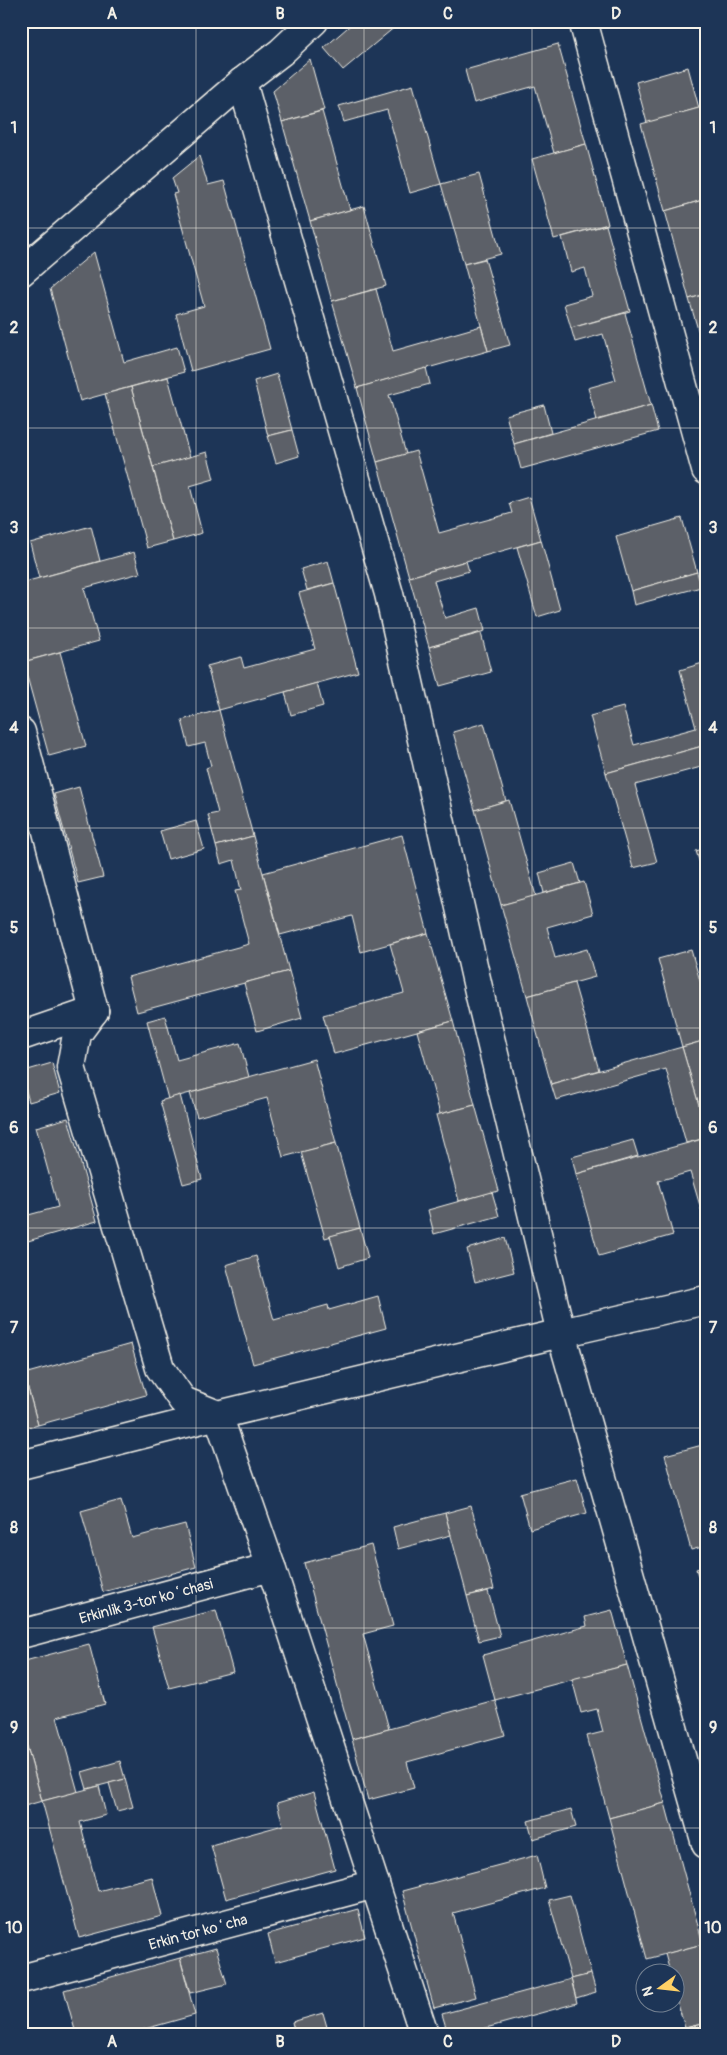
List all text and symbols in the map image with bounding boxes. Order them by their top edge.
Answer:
text: A [107,4,118,24]
text: B [275,4,285,24]
text: C [443,4,453,24]
text: D [611,4,621,24]
text: 1 [11,118,17,138]
text: 1 [710,118,716,138]
text: 2 [10,318,19,338]
text: 2 [709,318,718,338]
text: 3 [10,518,19,538]
text: 3 [709,518,718,538]
text: 4 [9,718,19,738]
text: 4 [708,718,718,738]
text: 5 [10,918,19,938]
text: 5 [709,918,718,938]
text: 6 [9,1118,19,1138]
text: 6 [708,1118,718,1138]
text: 7 [10,1318,19,1338]
text: 7 [709,1318,718,1338]
text: 8 [10,1518,18,1538]
text: 8 [709,1518,717,1538]
street label: Erkinlik 3-tor koʻchasi [77,1574,216,1629]
text: 9 [10,1718,18,1738]
text: 9 [709,1718,717,1738]
street label: Erkin tor koʻcha [147,1910,250,1955]
text: 10 [5,1918,23,1938]
text: 10 [704,1918,722,1938]
north arrow [634,1962,684,2012]
text: N [638,1984,657,1998]
text: A [107,2032,118,2052]
text: B [275,2032,285,2052]
text: C [443,2032,453,2052]
text: D [611,2032,621,2052]

